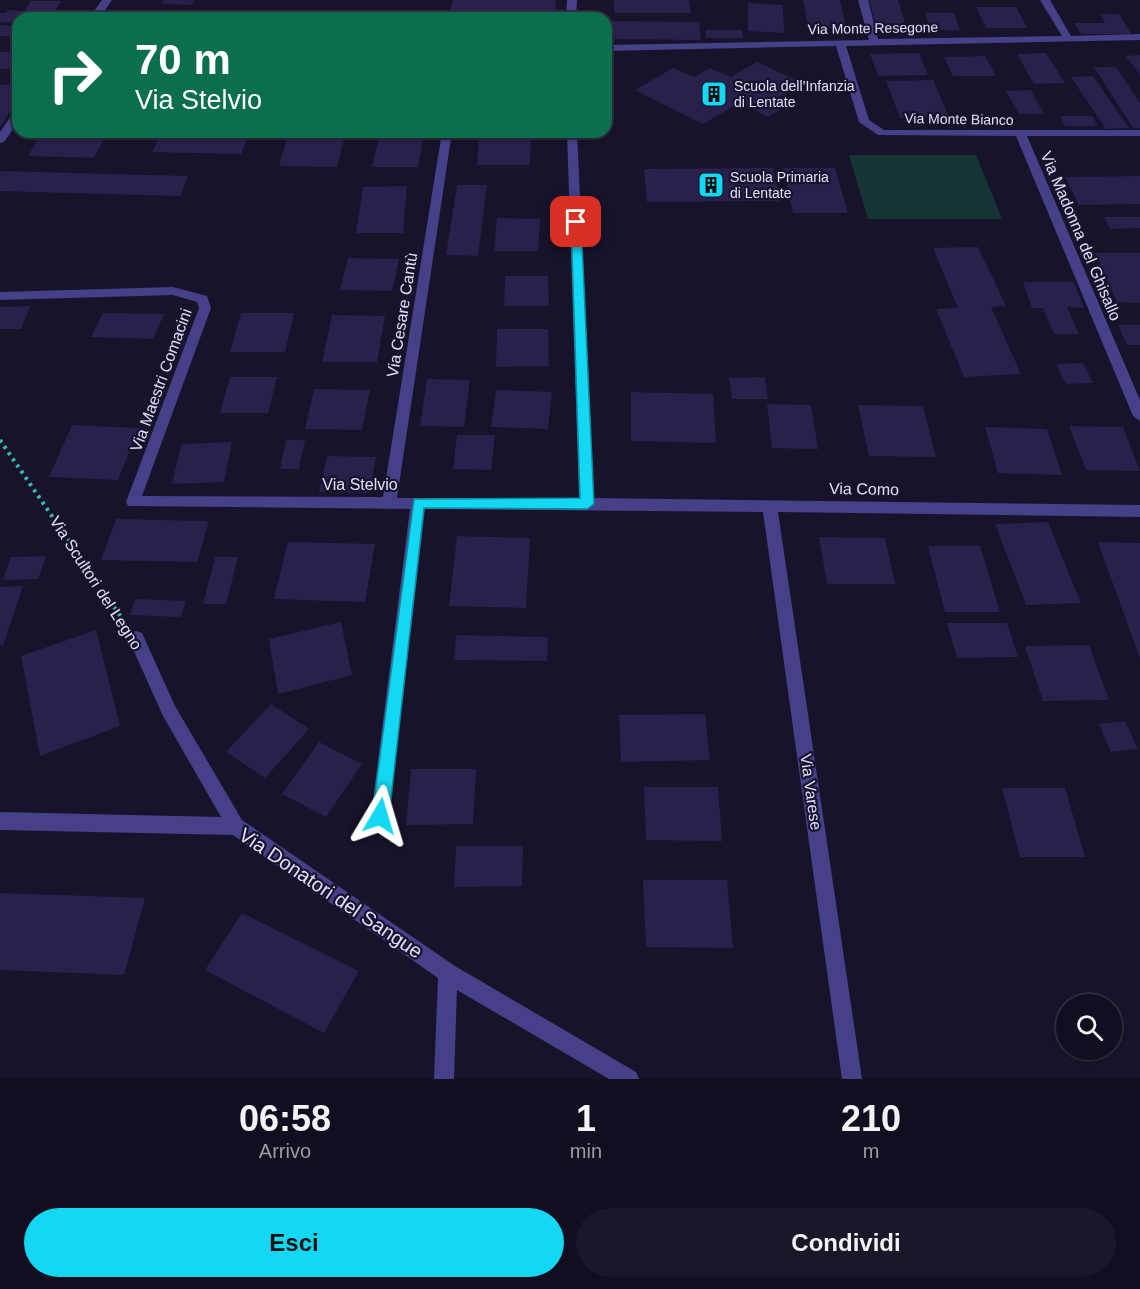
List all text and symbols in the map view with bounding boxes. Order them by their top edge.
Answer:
street label: Via Monte Resegone [808,19,939,37]
icon: right [36,36,114,114]
text: 70 m [135,36,231,83]
place label: Scuola dell’Infanzia di Lentate [734,78,855,110]
building icon: Scuola dell’Infanzia di Lentate [699,79,729,109]
text: Via Stelvio [135,85,262,115]
street label: Via Monte Bianco [904,110,1014,128]
street label: Via Madonna del Ghisallo [1038,149,1124,323]
place label: Scuola Primaria di Lentate [730,169,829,201]
building icon: Scuola Primaria di Lentate [696,170,726,200]
pin [550,196,601,247]
icon: arrive [559,205,592,238]
street label: Via Cesare Cantù [384,251,420,379]
street label: Via Maestri Comacini [127,306,195,454]
street label: Via Stelvio [322,476,398,493]
street label: Via Como [829,480,899,498]
street label: Via Scultori del Legno [47,513,145,653]
street label: Via Varese [797,753,825,831]
position arrow [348,784,412,848]
street label: Via Donatori del Sangue [235,823,427,963]
map controls [1056,994,1122,1060]
button: search [1056,994,1122,1060]
text: 06:58 [239,1098,331,1139]
text: 1 [576,1098,596,1139]
text: 210 [841,1098,901,1139]
text: Arrivo [259,1140,311,1162]
text: min [570,1140,602,1162]
text: m [863,1140,879,1162]
button: Esci [24,1208,564,1277]
button: Condividi [576,1208,1116,1277]

